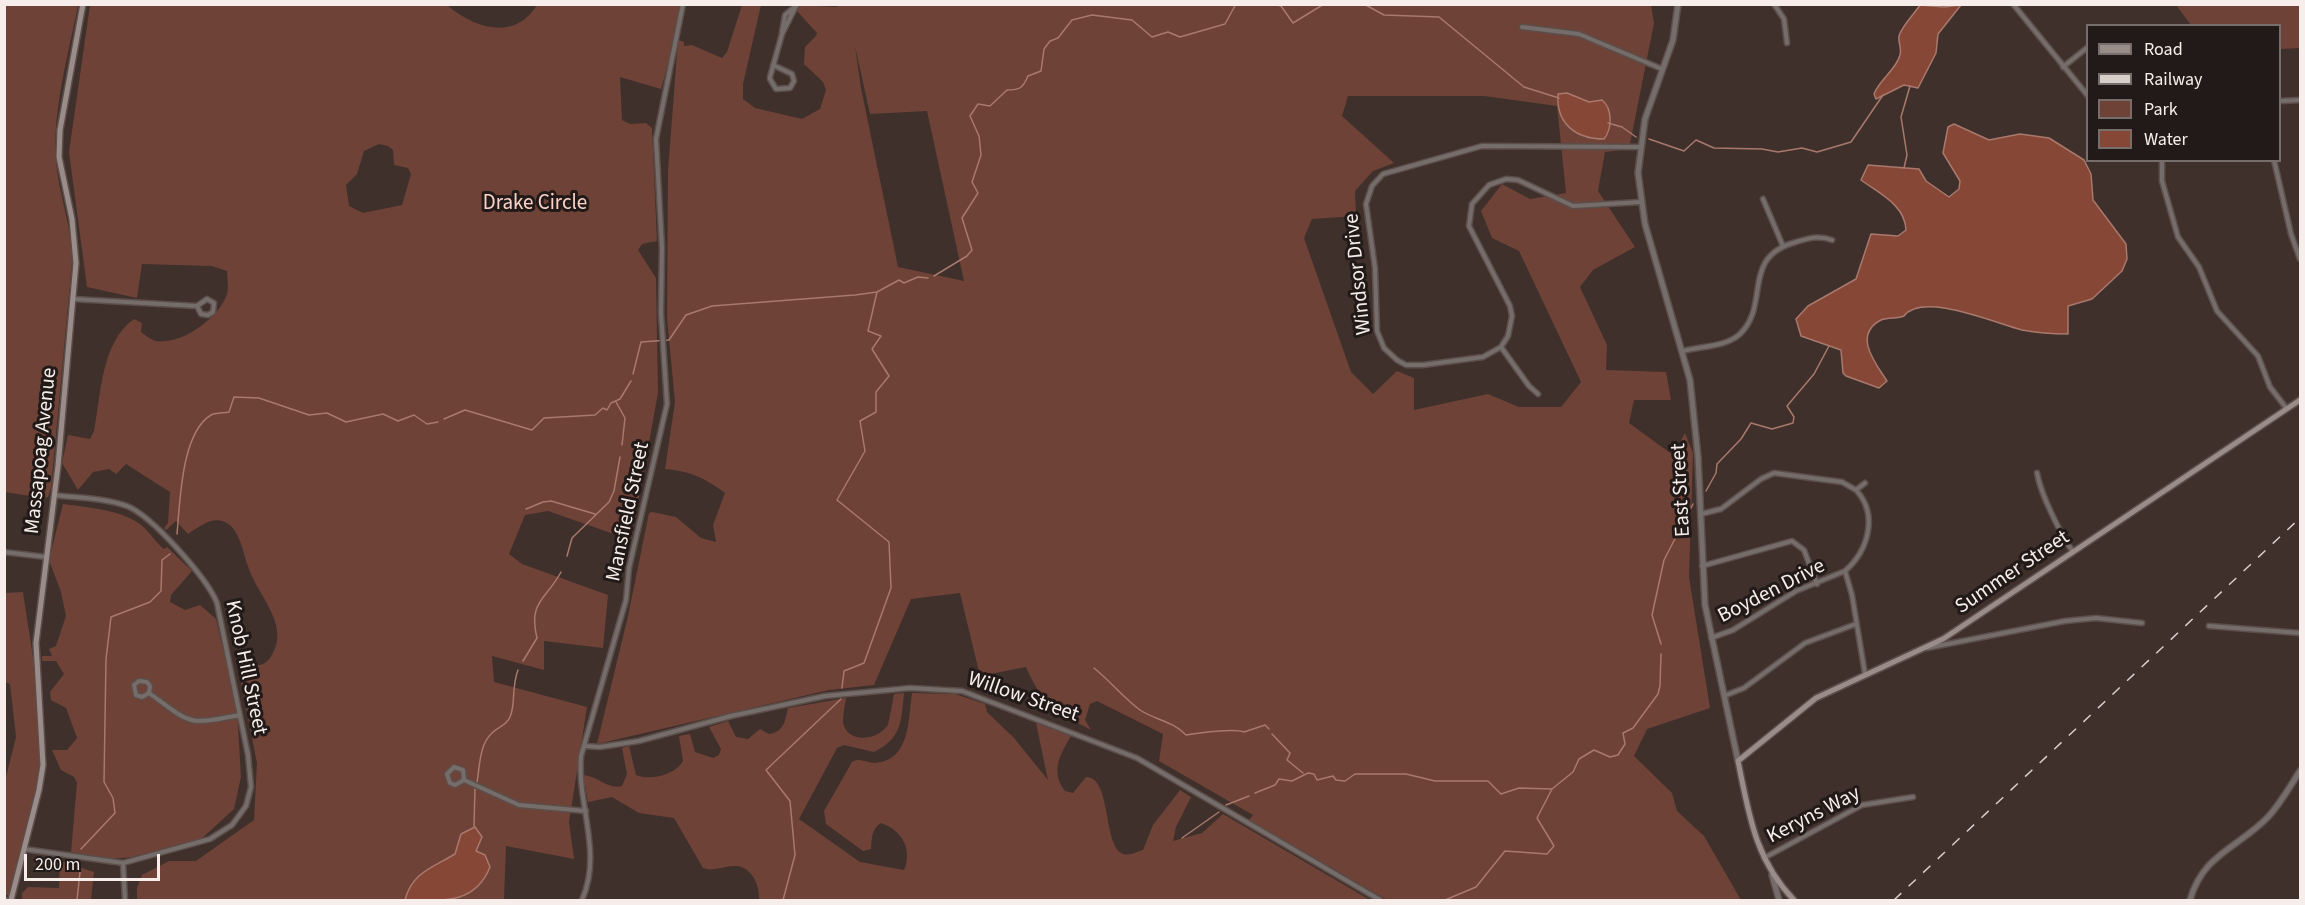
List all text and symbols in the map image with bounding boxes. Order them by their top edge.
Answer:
legend [2086,24,2281,162]
text: Road [2144,37,2183,62]
text: Railway [2144,67,2203,92]
text: Park [2144,97,2178,122]
text: Water [2144,127,2188,152]
park label: Drake Circle [483,191,587,217]
street label: Windsor Drive [1340,212,1378,336]
street label: Massapoag Avenue [21,367,63,535]
street label: Mansfield Street [602,440,656,584]
street label: East Street [1667,442,1697,538]
street label: Summer Street [1951,526,2075,620]
street label: Boyden Drive [1714,554,1830,630]
street label: Knob Hill Street [218,598,272,738]
street label: Willow Street [964,667,1082,729]
street label: Keryns Way [1763,782,1865,850]
scale bar [27,842,164,880]
text: 200 m [35,852,80,877]

